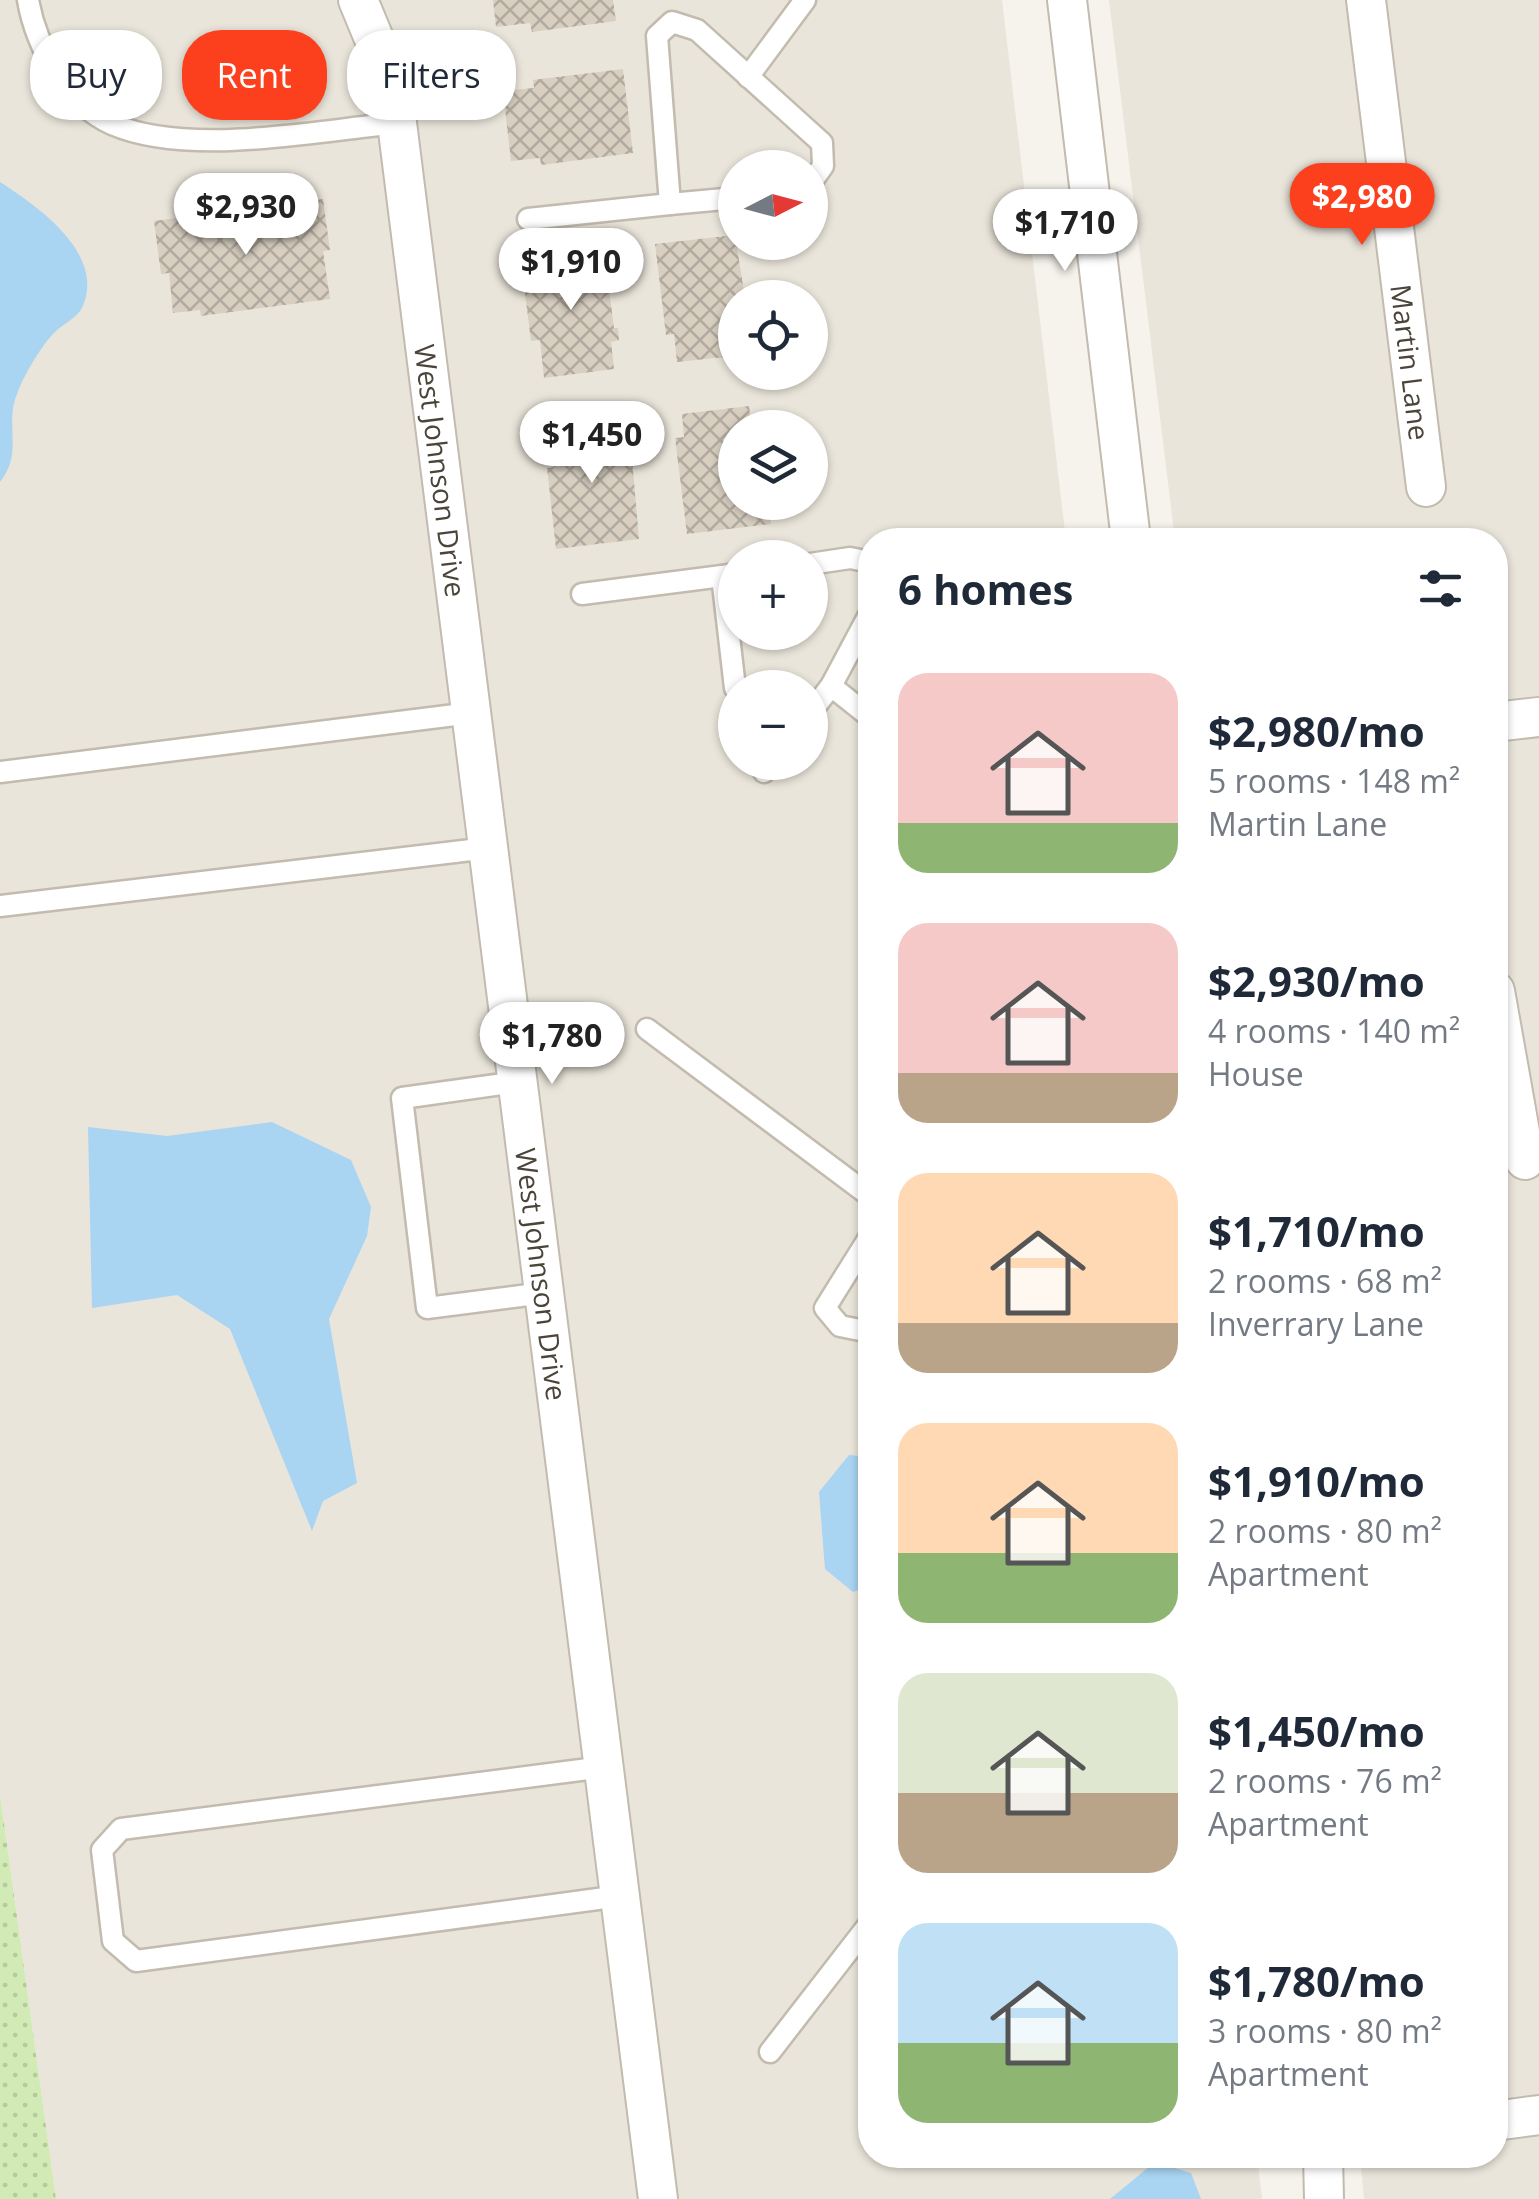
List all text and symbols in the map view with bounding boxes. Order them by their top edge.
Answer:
chip: Buy [30,30,162,120]
chip: Rent [182,30,327,120]
chip: Filters [347,30,516,120]
north arrow [718,150,828,260]
map controls [718,150,828,780]
pin: $2,980 [1281,163,1443,248]
pin: $2,930 [165,173,327,258]
text: $2,980 [1312,174,1412,217]
text: $2,930 [196,184,296,227]
pin: $1,710 [984,189,1146,274]
text: $1,710 [1015,200,1115,243]
pin: $1,910 [490,228,652,313]
text: $1,910 [521,239,621,282]
button: locate [718,280,828,390]
street label: Martin Lane [1382,282,1439,442]
street label: West Johnson Drive [406,342,475,599]
pin: $1,450 [511,401,673,486]
button: layers [718,410,828,520]
text: $1,450 [542,412,642,455]
button: + [718,540,828,650]
text: 6 homes [898,560,1073,617]
icon: filters [1413,561,1468,616]
button: − [718,670,828,780]
text: $2,980/mo [1208,702,1425,759]
icon: home [978,713,1098,833]
text: 5 rooms · 148 m² [1208,759,1460,802]
text: Martin Lane [1208,802,1387,845]
text: $2,930/mo [1208,952,1425,1009]
icon: home [978,963,1098,1083]
pin: $1,780 [471,1002,633,1087]
text: 4 rooms · 140 m² [1208,1009,1460,1052]
text: $1,780 [502,1013,602,1056]
text: House [1208,1052,1304,1095]
street label: West Johnson Drive [507,1146,576,1403]
text: $1,710/mo [1208,1202,1425,1259]
icon: home [978,1213,1098,1333]
text: 2 rooms · 68 m² [1208,1259,1442,1302]
text: Inverrary Lane [1208,1302,1424,1345]
text: $1,910/mo [1208,1452,1425,1509]
icon: home [978,1463,1098,1583]
text: 2 rooms · 80 m² [1208,1509,1442,1552]
text: Apartment [1208,1552,1369,1595]
text: $1,450/mo [1208,1702,1425,1759]
icon: home [978,1713,1098,1833]
text: 2 rooms · 76 m² [1208,1759,1442,1802]
text: Apartment [1208,1802,1369,1845]
text: $1,780/mo [1208,1952,1425,2009]
icon: home [978,1963,1098,2083]
text: 3 rooms · 80 m² [1208,2009,1442,2052]
text: Apartment [1208,2052,1369,2095]

